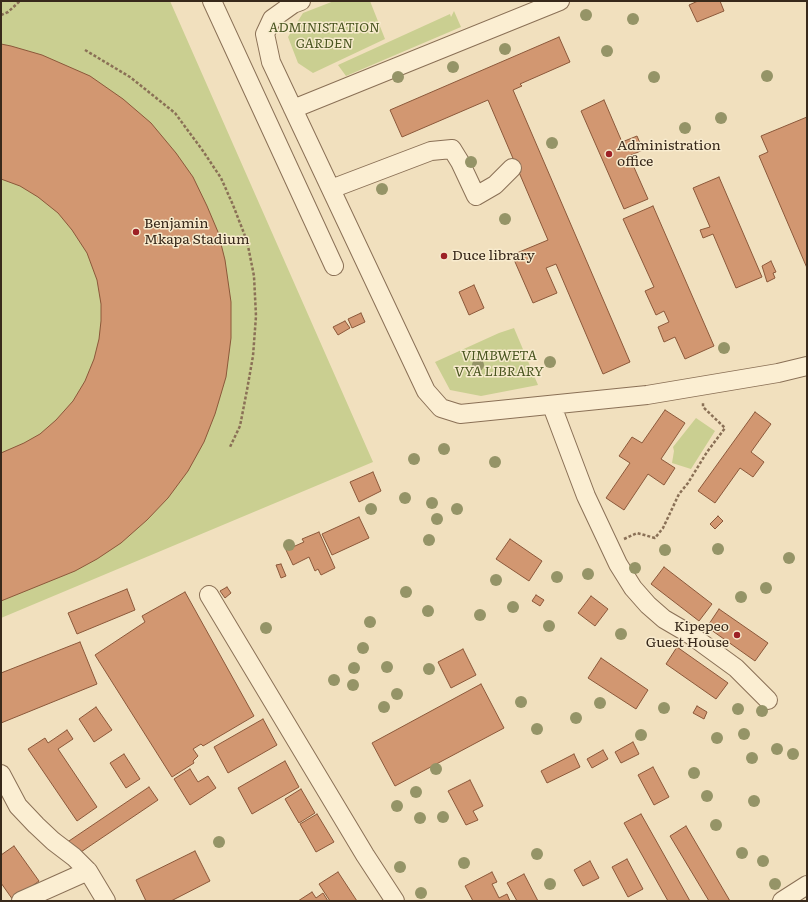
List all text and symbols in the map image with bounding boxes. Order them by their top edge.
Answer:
park label: ADMINISTATION GARDEN [269,20,379,52]
place label: Administration office [617,138,721,170]
marker: Administration office [604,149,614,159]
place label: Benjamin Mkapa Stadium [144,216,250,248]
marker: Benjamin Mkapa Stadium [131,227,141,237]
place label: Duce library [452,248,535,264]
marker: Duce library [439,251,449,261]
park label: VIMBWETA VYA LIBRARY [455,348,543,380]
place label: Kipepeo Guest House [646,619,729,652]
marker: Kipepeo Guest House [732,630,742,640]

